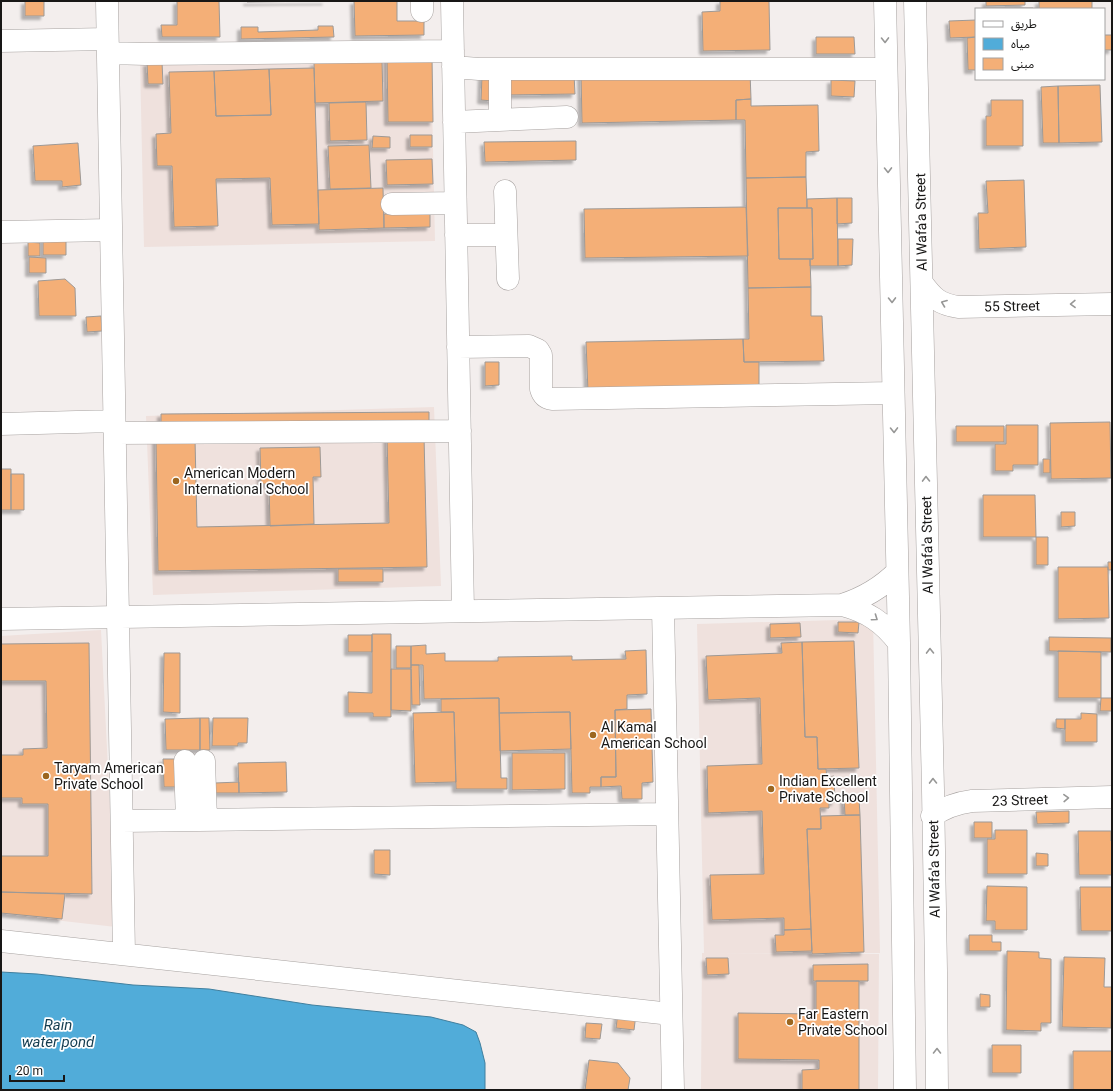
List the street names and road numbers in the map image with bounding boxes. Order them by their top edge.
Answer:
street label: Al Wafa'a Street [912,172,930,271]
street label: 55 Street [984,298,1041,314]
street label: Al Wafa'a Street [918,495,936,594]
street label: 23 Street [992,791,1049,809]
street label: Al Wafa'a Street [925,819,943,918]

